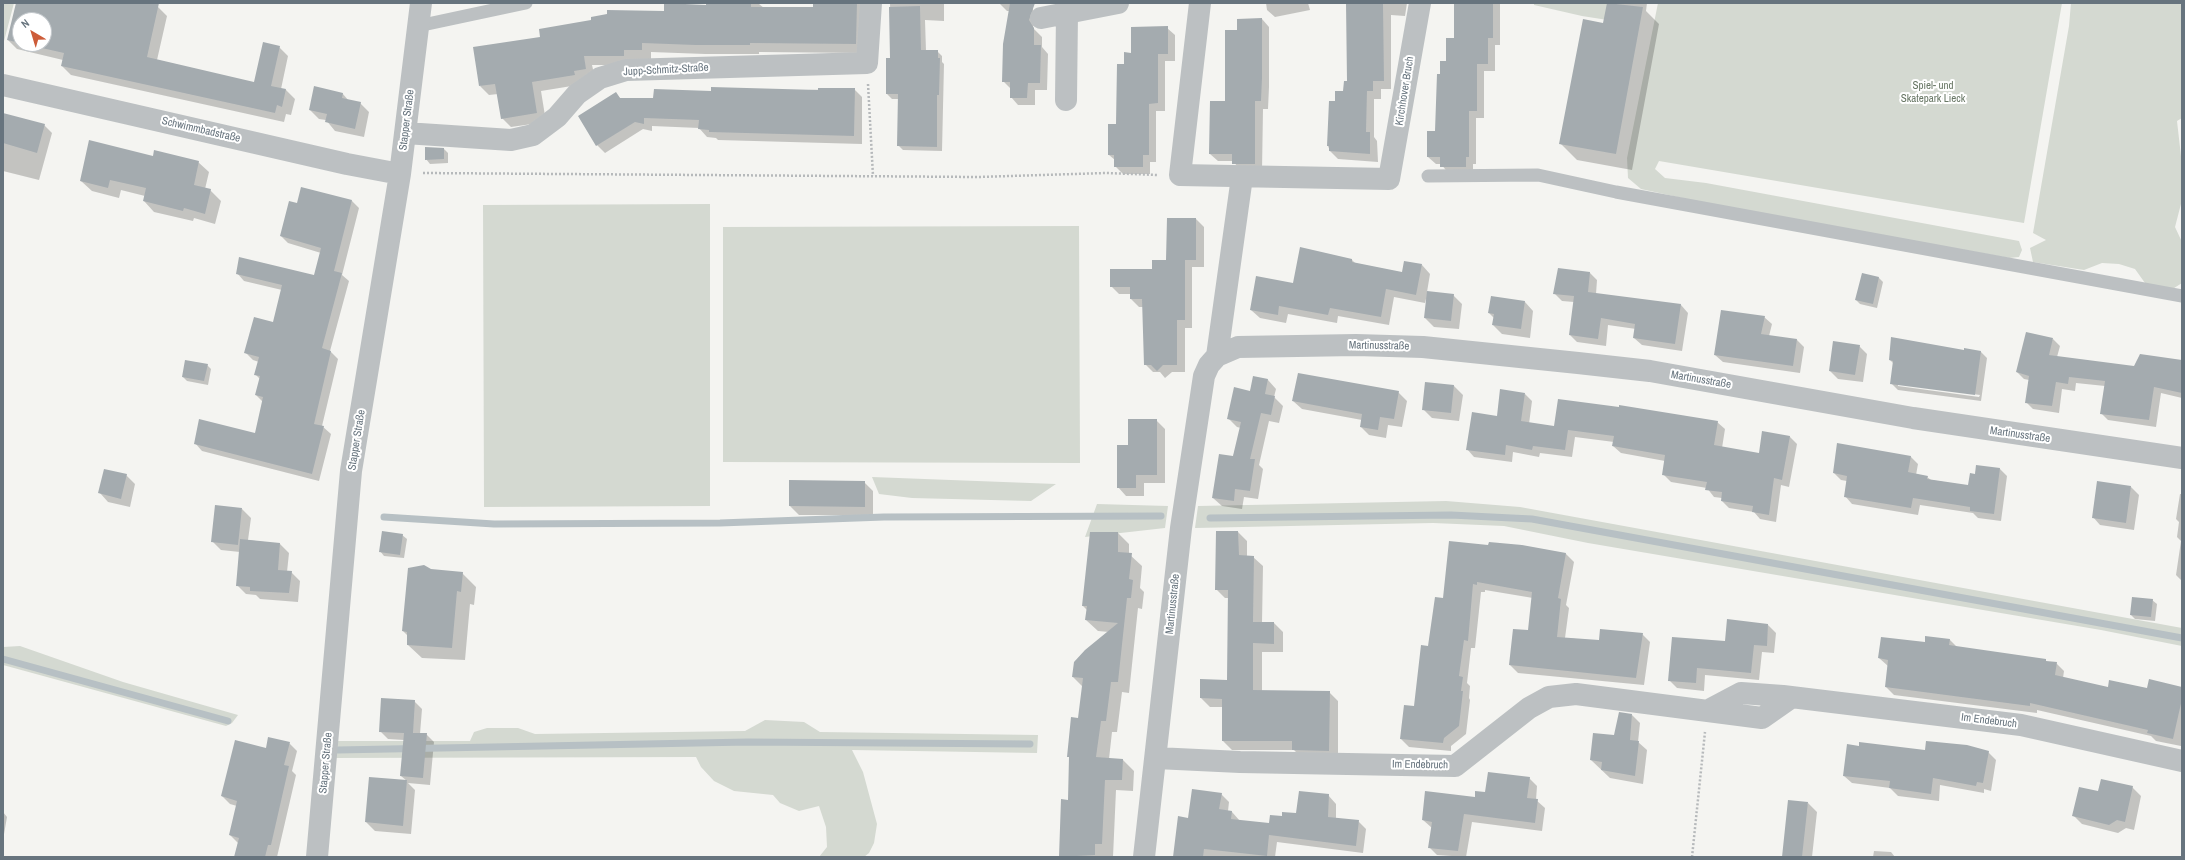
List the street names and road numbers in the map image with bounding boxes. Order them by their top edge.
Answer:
street label: Kirchhover Bruch [1393,56,1417,126]
street label: Jupp-Schmitz-Straße [623,61,709,79]
street label: Stapper Straße [397,89,417,151]
street label: Schwimmbadstraße [160,115,242,145]
street label: Martinusstraße [1349,339,1409,353]
street label: Martinusstraße [1670,368,1732,392]
street label: Stapper Straße [346,409,368,471]
street label: Martinusstraße [1989,424,2051,446]
street label: Martinusstraße [1163,573,1183,635]
street label: Im Endebruch [1960,711,2018,731]
street label: Stapper Straße [317,732,335,794]
street label: Im Endebruch [1392,758,1448,772]

